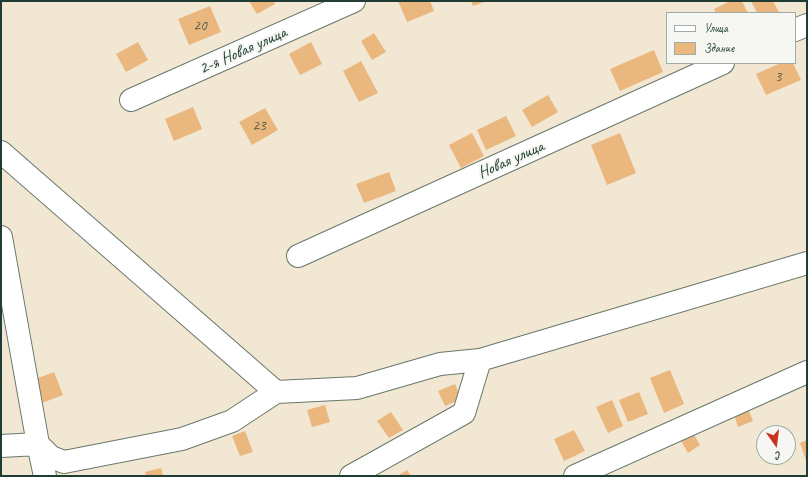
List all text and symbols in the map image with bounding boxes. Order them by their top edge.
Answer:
legend [666,12,796,64]
house number: 20 [193,17,207,35]
text: Улица [704,20,728,36]
street label: 2-я Новая улица [196,23,290,79]
text: Здание [704,40,734,56]
house number: 3 [775,68,781,86]
house number: 23 [252,117,266,135]
street label: Новая улица [475,136,547,184]
north arrow [756,425,796,465]
text: С [774,448,783,463]

